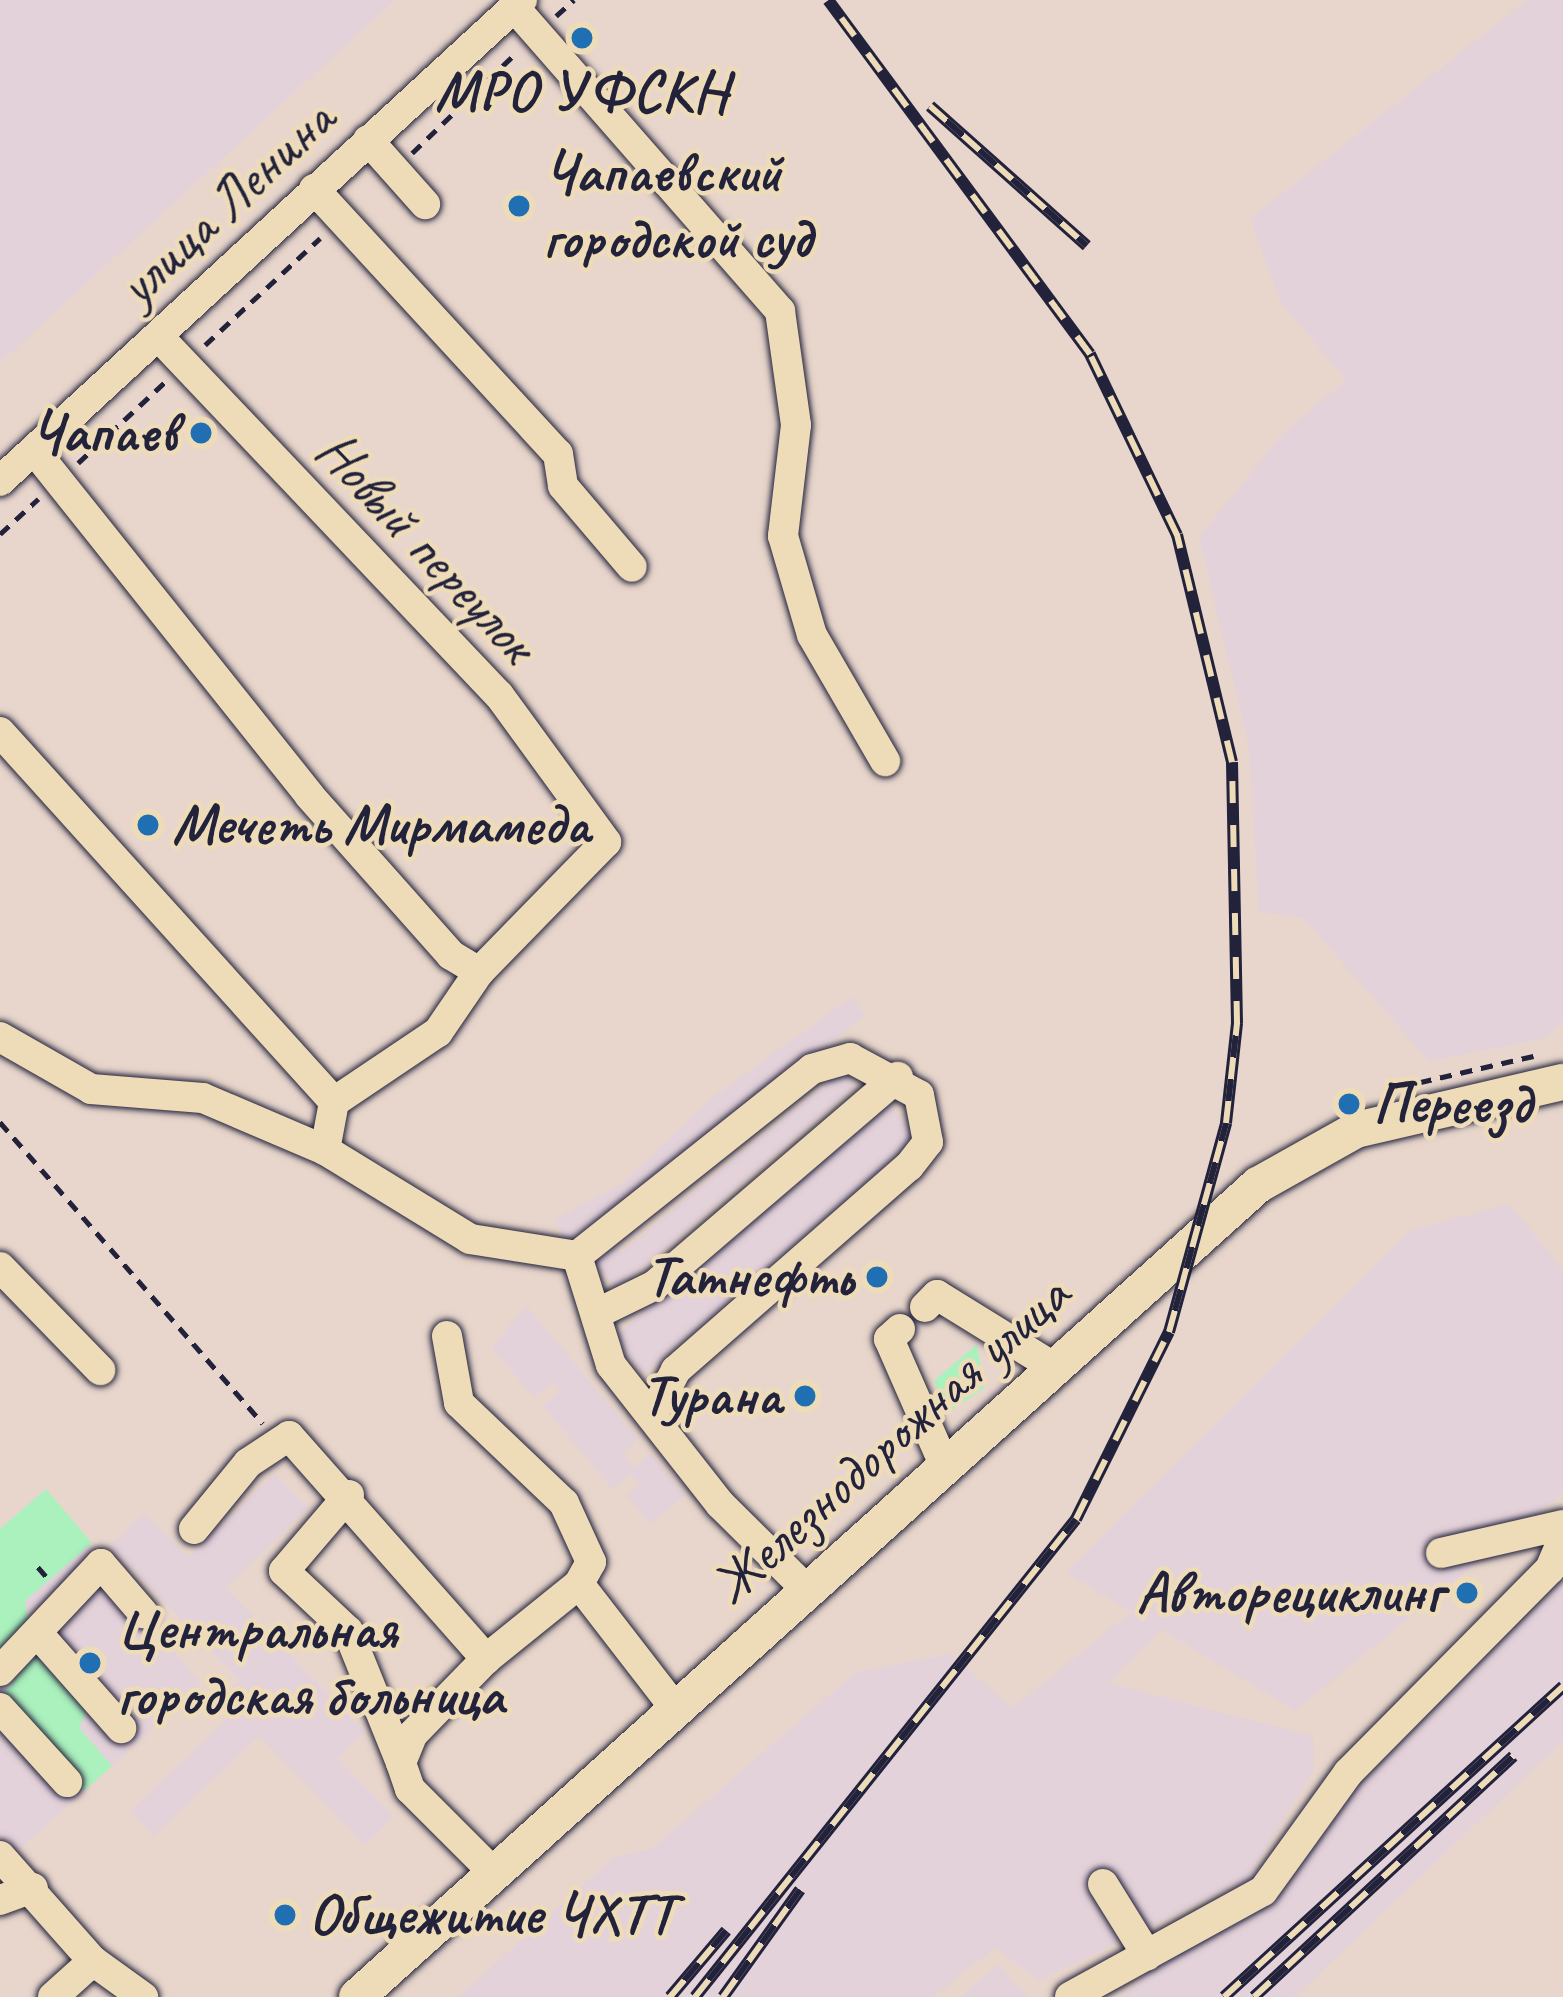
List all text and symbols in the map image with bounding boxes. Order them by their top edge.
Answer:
marker: МРО УФСКН [569,25,595,51]
place label: МРО УФСКН [444,58,720,126]
street label: улица Ленина [104,86,348,320]
place label: Чапаевский городской суд [543,139,812,273]
marker: Чапаевский городской суд [506,193,532,219]
place label: Чапаев [30,399,177,467]
street label: Новый переулок [301,417,551,677]
marker: Чапаев [188,420,214,446]
place label: Мечеть Мирмамеда [172,791,589,859]
marker: Мечеть Мирмамеда [135,812,161,838]
place label: Переезд [1373,1070,1531,1138]
marker: Переезд [1336,1091,1362,1117]
place label: Татнефть [646,1243,853,1311]
street label: Железнодорожная улица [695,1260,1085,1620]
marker: Татнефть [864,1264,890,1290]
place label: Турана [641,1362,781,1430]
marker: Турана [792,1383,818,1409]
place label: Авторециклинг [1136,1559,1443,1627]
marker: Авторециклинг [1454,1580,1480,1606]
place label: Центральная городская больница [117,1596,506,1730]
marker: Центральная городская больница [74,1647,106,1679]
place label: Общежитие ЧХТТ [309,1881,674,1949]
marker: Общежитие ЧХТТ [272,1902,298,1928]

